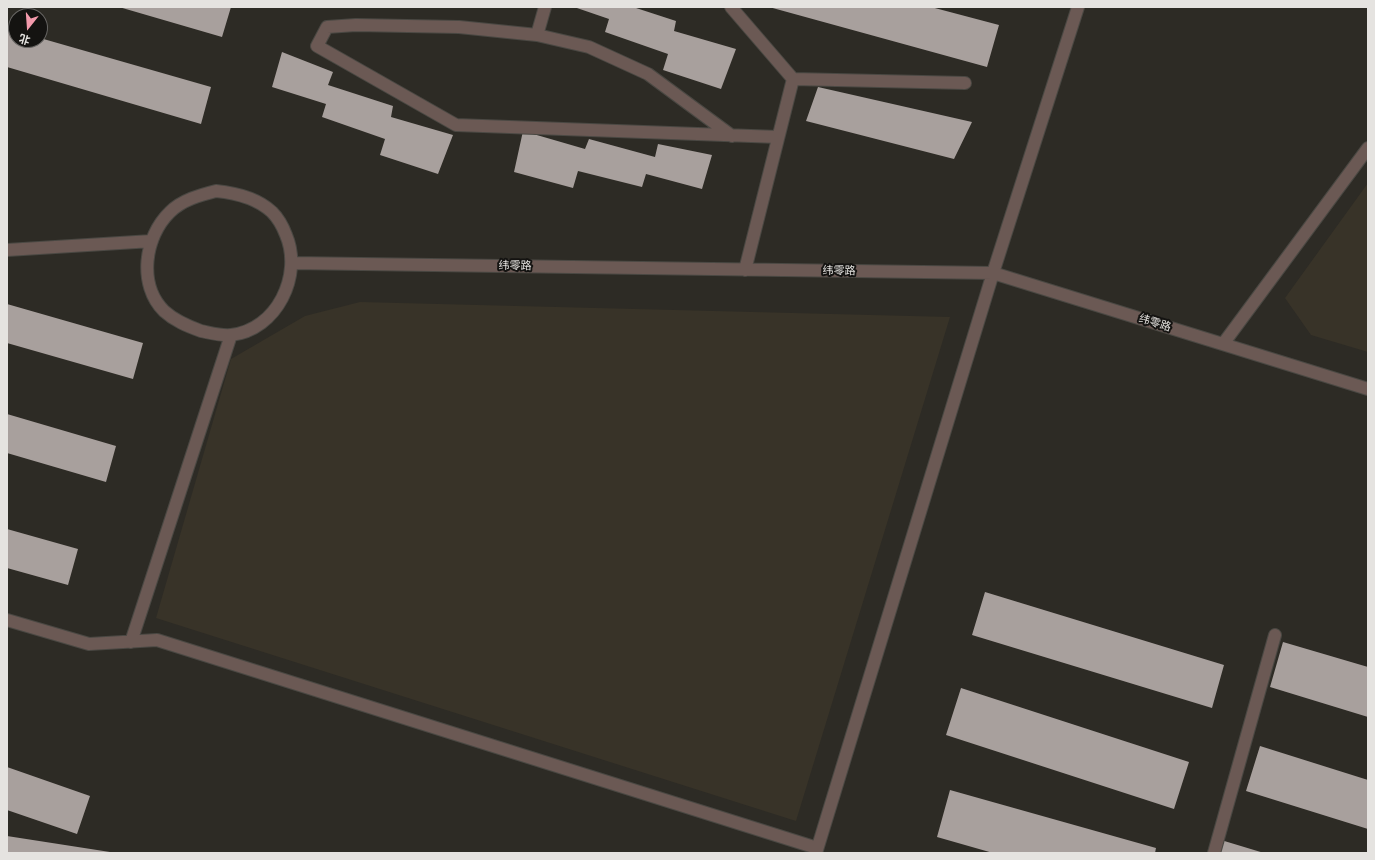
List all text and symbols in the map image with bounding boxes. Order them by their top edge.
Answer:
north arrow [8,8,48,48]
text: 北 [17,31,32,47]
street label: 纬零路 [498,259,532,273]
street label: 纬零路 [822,264,856,278]
street label: 纬零路 [1137,312,1173,334]

